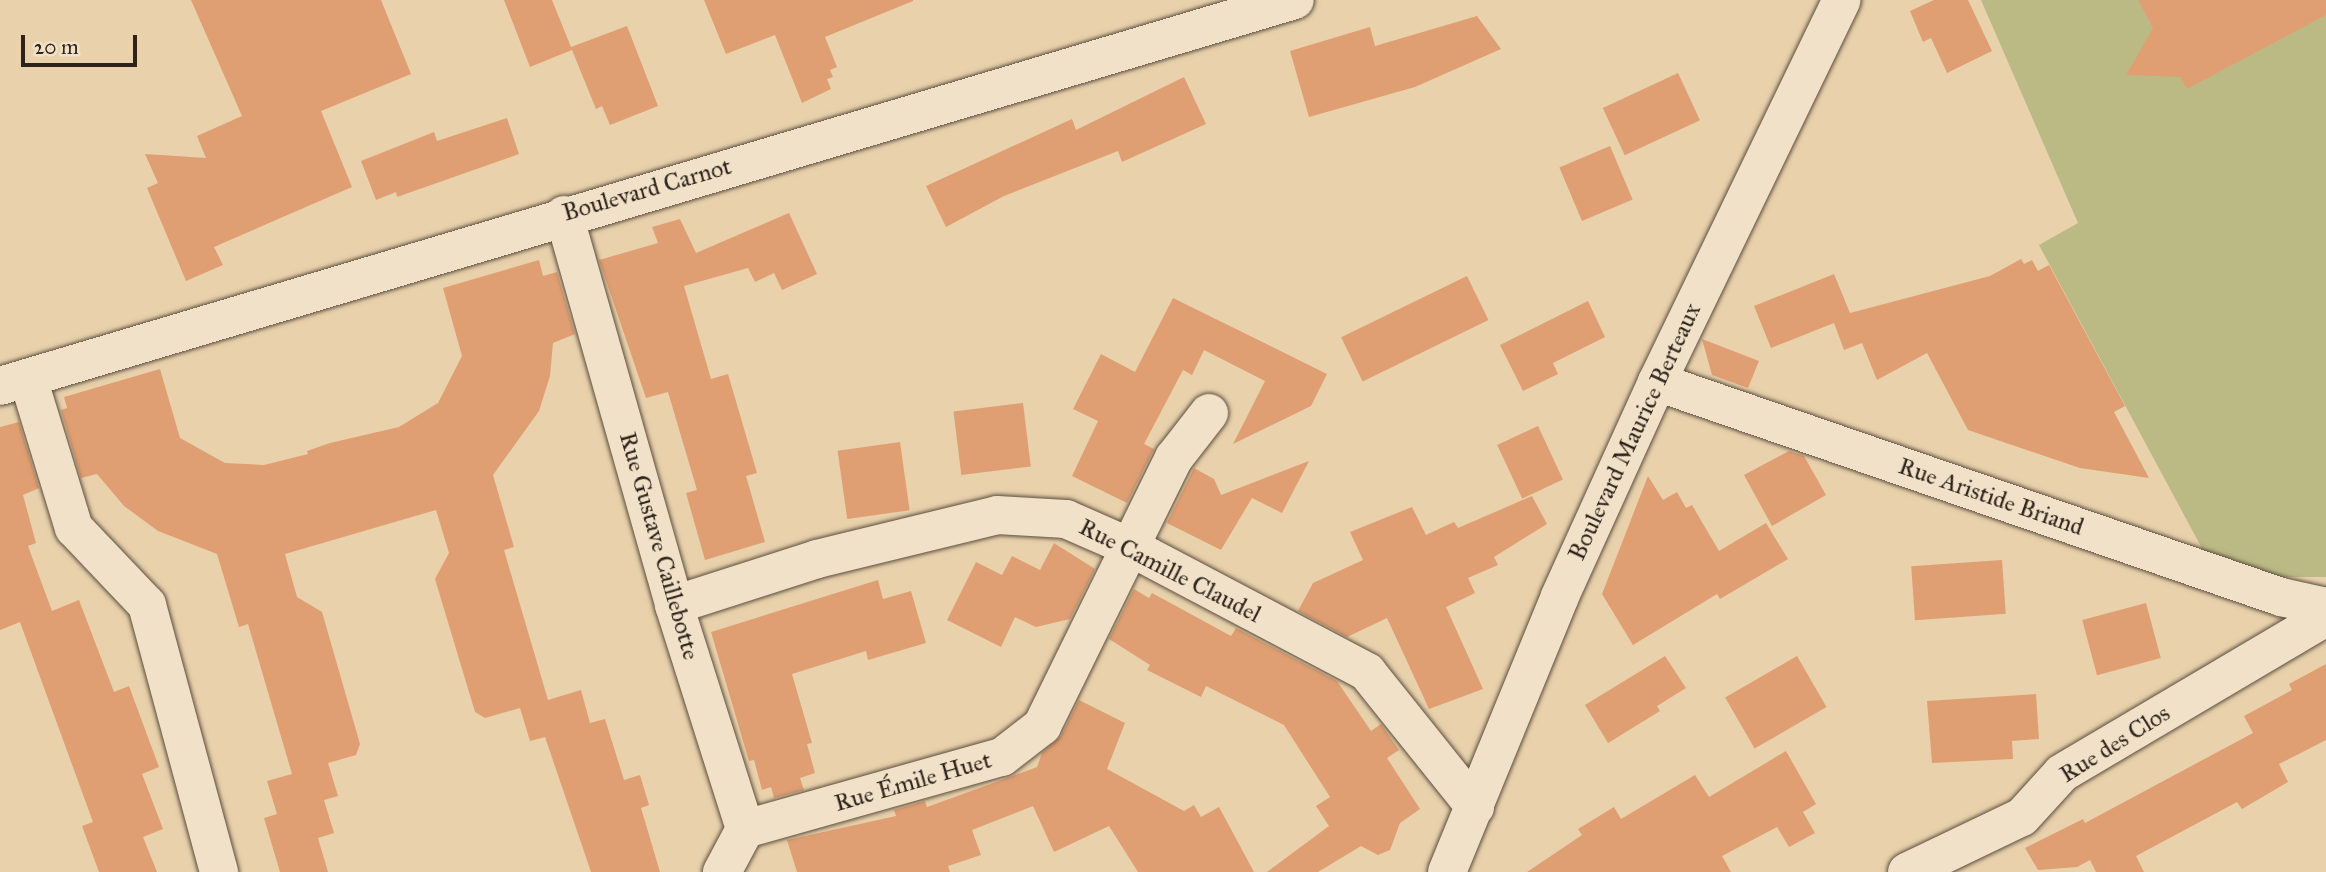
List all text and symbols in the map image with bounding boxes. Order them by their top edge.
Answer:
scale bar [24,21,140,65]
text: 20 m [34,34,79,60]
street label: Boulevard Carnot [559,152,735,228]
street label: Boulevard Maurice Berteaux [1563,299,1707,565]
street label: Rue Gustave Caillebotte [613,429,705,663]
street label: Rue Aristide Briand [1895,452,2087,542]
street label: Rue Camille Claudel [1074,513,1266,629]
street label: Rue des Clos [2055,699,2175,789]
street label: Rue Émile Huet [831,746,995,818]

